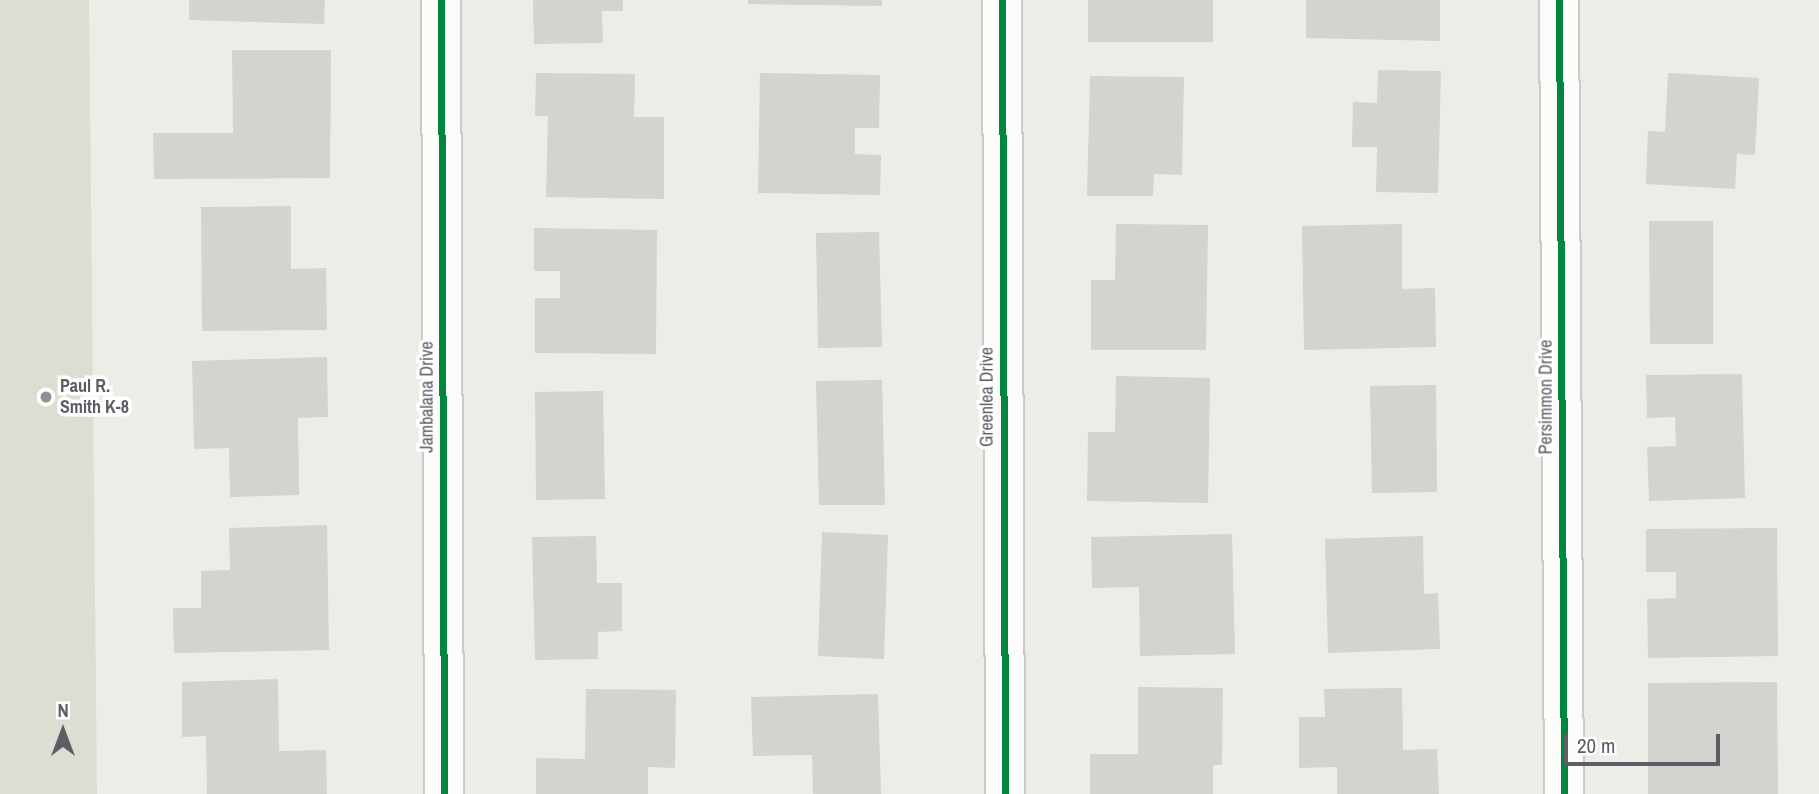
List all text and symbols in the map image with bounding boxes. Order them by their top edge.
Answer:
street label: Persimmon Drive [1535,340,1557,454]
street label: Jambalana Drive [416,341,438,453]
street label: Greenlea Drive [976,347,998,447]
place label: Paul R. Smith K-8 [60,376,129,418]
marker: Paul R. Smith K-8 [38,389,54,405]
north arrow [28,696,98,766]
text: N [57,697,69,723]
scale bar [1567,720,1723,764]
text: 20 m [1577,731,1615,760]

